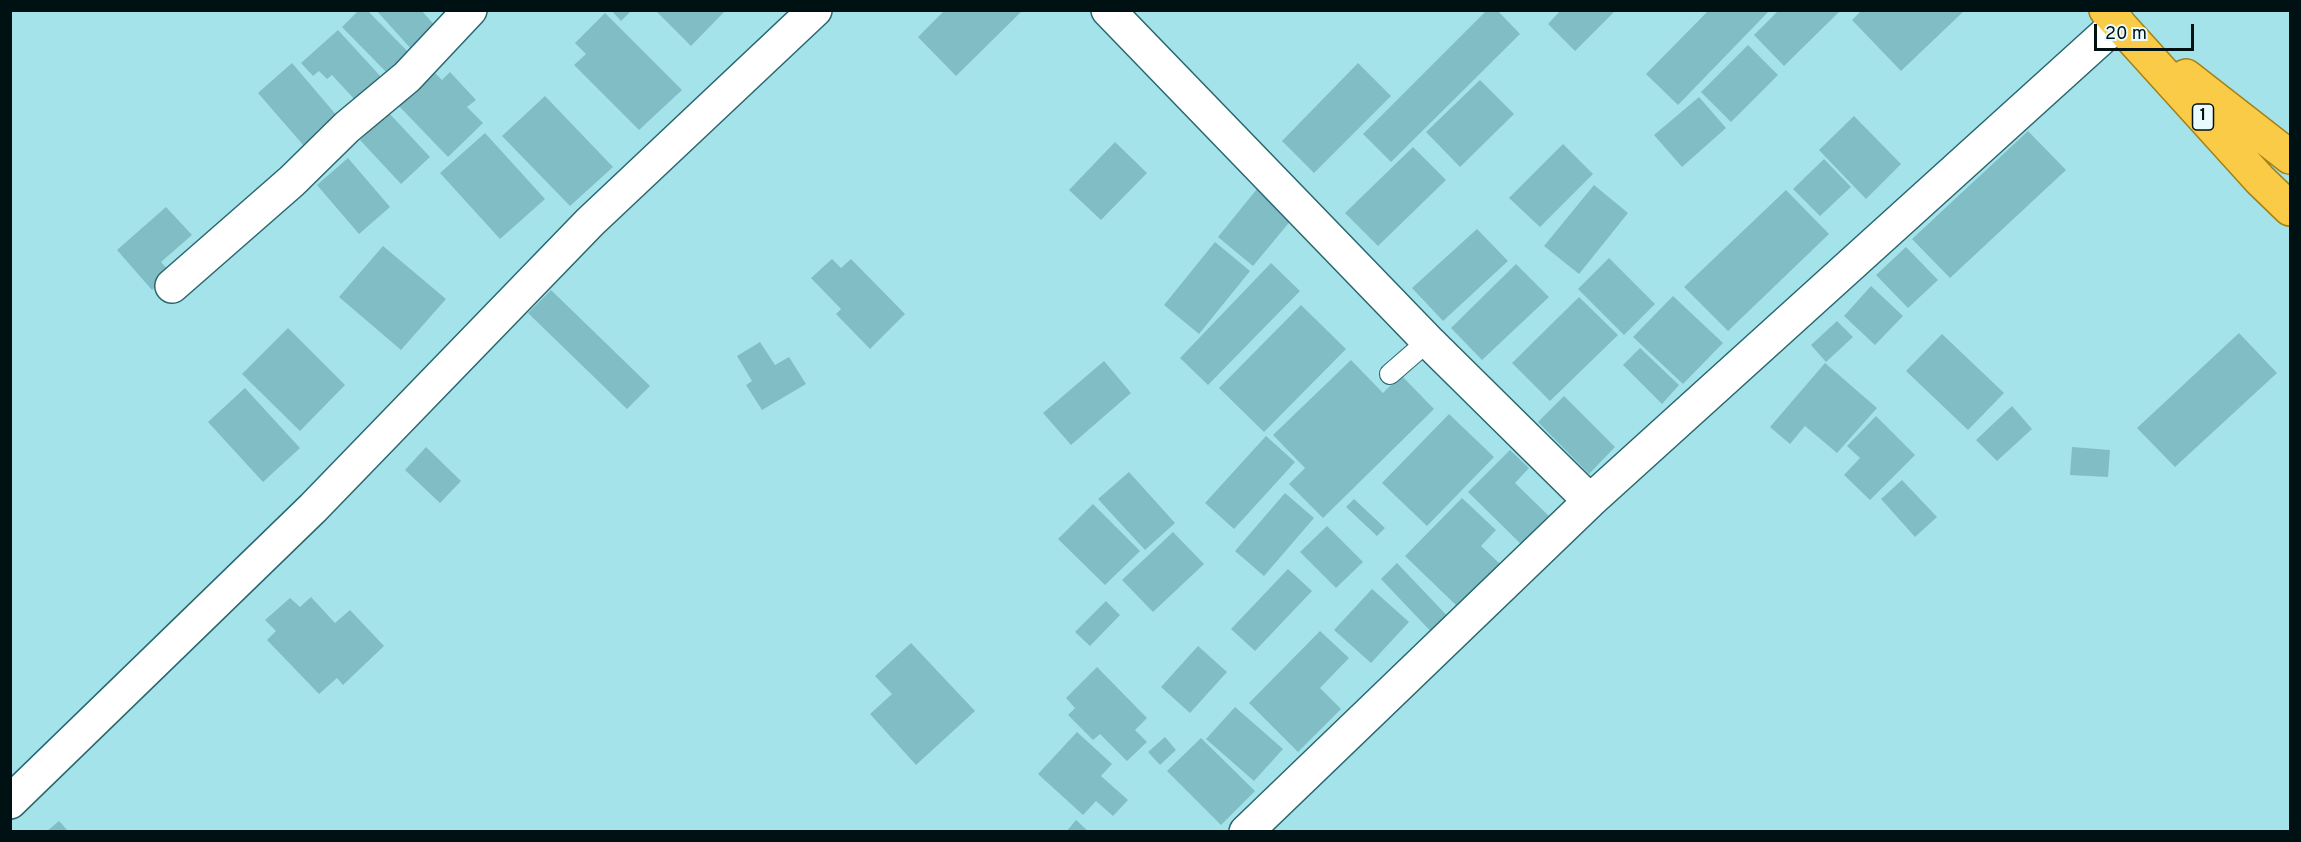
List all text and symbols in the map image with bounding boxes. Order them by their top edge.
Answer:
scale bar [2097,12,2198,50]
text: 20 m [2105,23,2147,46]
road number: 1 [2192,104,2214,130]

